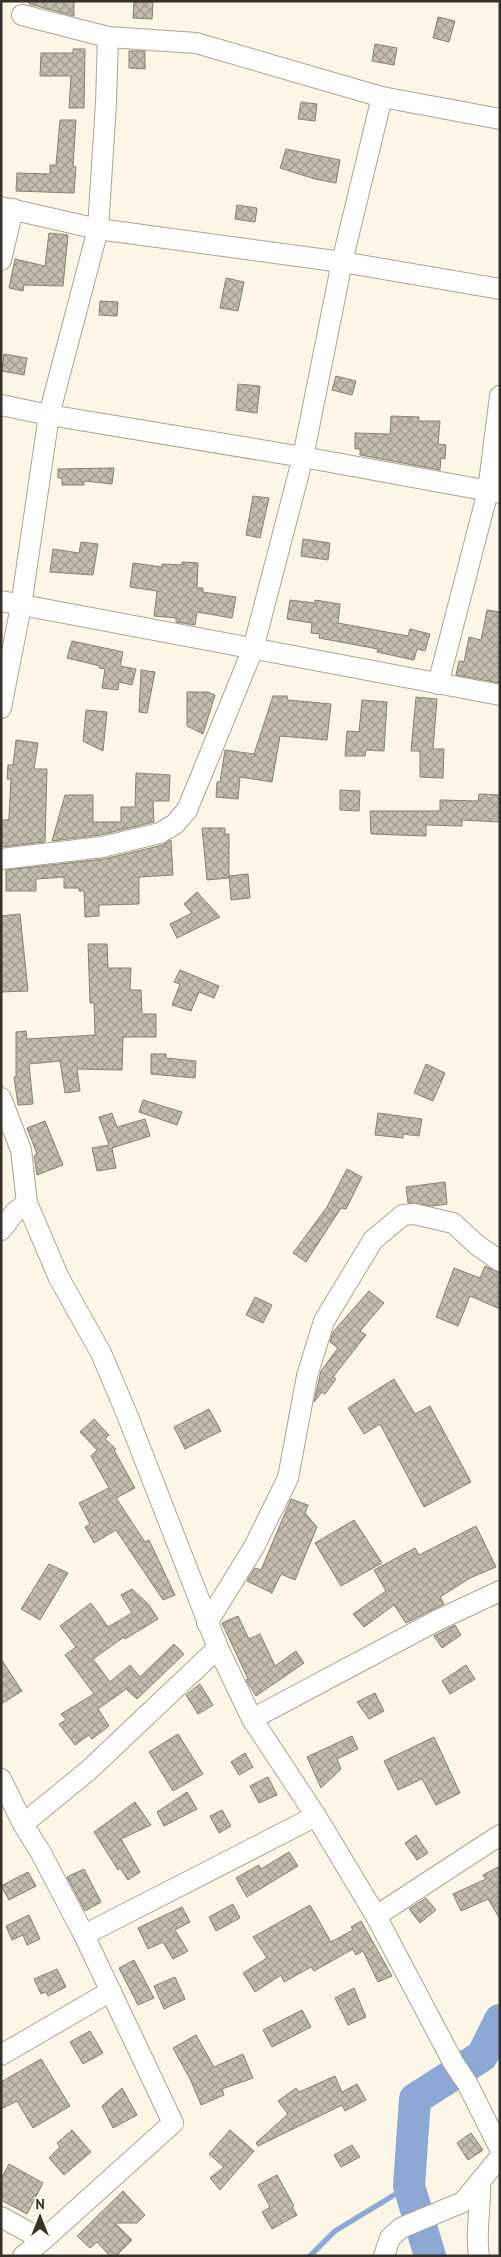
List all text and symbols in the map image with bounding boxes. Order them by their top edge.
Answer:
north arrow [15,2192,65,2242]
text: N [35,2195,45,2213]

